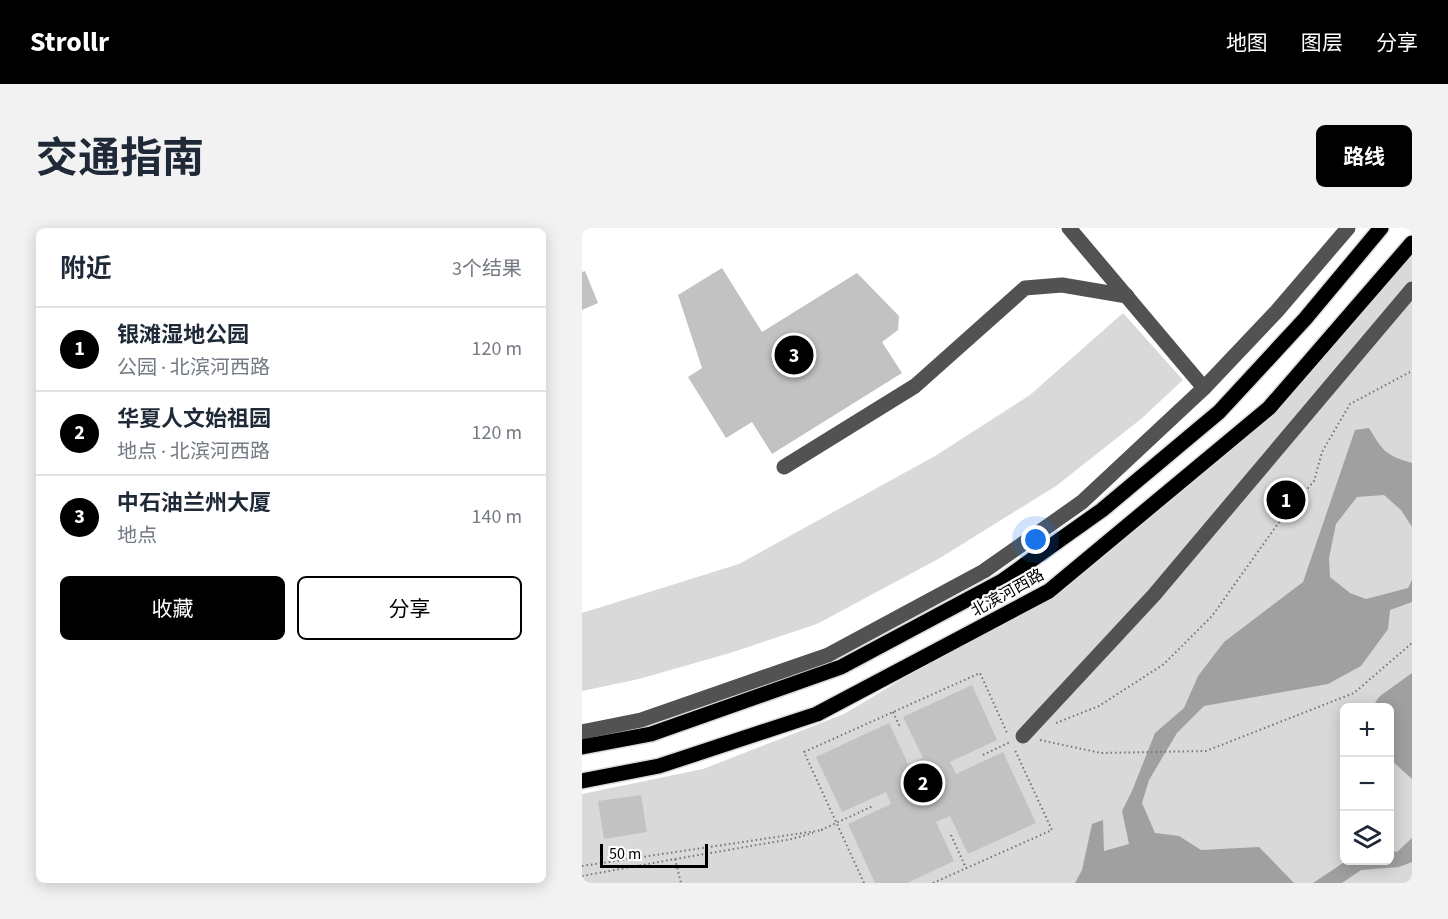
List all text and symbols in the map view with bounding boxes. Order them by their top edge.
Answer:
text: Strollr [30,22,109,62]
text: 地图 [1226,28,1268,58]
text: 图层 [1301,28,1343,58]
text: 分享 [1376,28,1418,58]
button: 路线 [1316,125,1412,187]
text: 交通指南 [36,129,204,189]
text: 附近 [60,250,112,287]
text: 3个结果 [452,255,522,283]
text: 银滩湿地公园 [117,319,249,351]
pin: 3 [774,332,814,378]
text: 1 [74,335,85,363]
text: 120 m [472,335,522,363]
text: 公园 · 北滨河西路 [117,354,270,382]
text: 华夏人文始祖园 [117,403,271,435]
text: 2 [74,419,85,447]
text: 120 m [472,419,522,447]
text: 地点 · 北滨河西路 [117,438,270,466]
pin: 1 [1266,478,1306,522]
text: 中石油兰州大厦 [117,487,271,519]
text: 3 [74,503,85,531]
text: 140 m [472,503,522,531]
text: 地点 [117,522,157,550]
your location [1021,525,1050,554]
street label: 北滨河西路 [967,564,1048,622]
button: 收藏 [60,576,285,640]
button: 分享 [297,576,522,640]
map controls [1340,703,1394,865]
button: + [1340,703,1394,757]
button: − [1340,757,1394,811]
pin: 2 [904,760,942,806]
button: layers [1340,811,1394,865]
scale bar [600,841,708,868]
text: 50 m [609,843,641,865]

